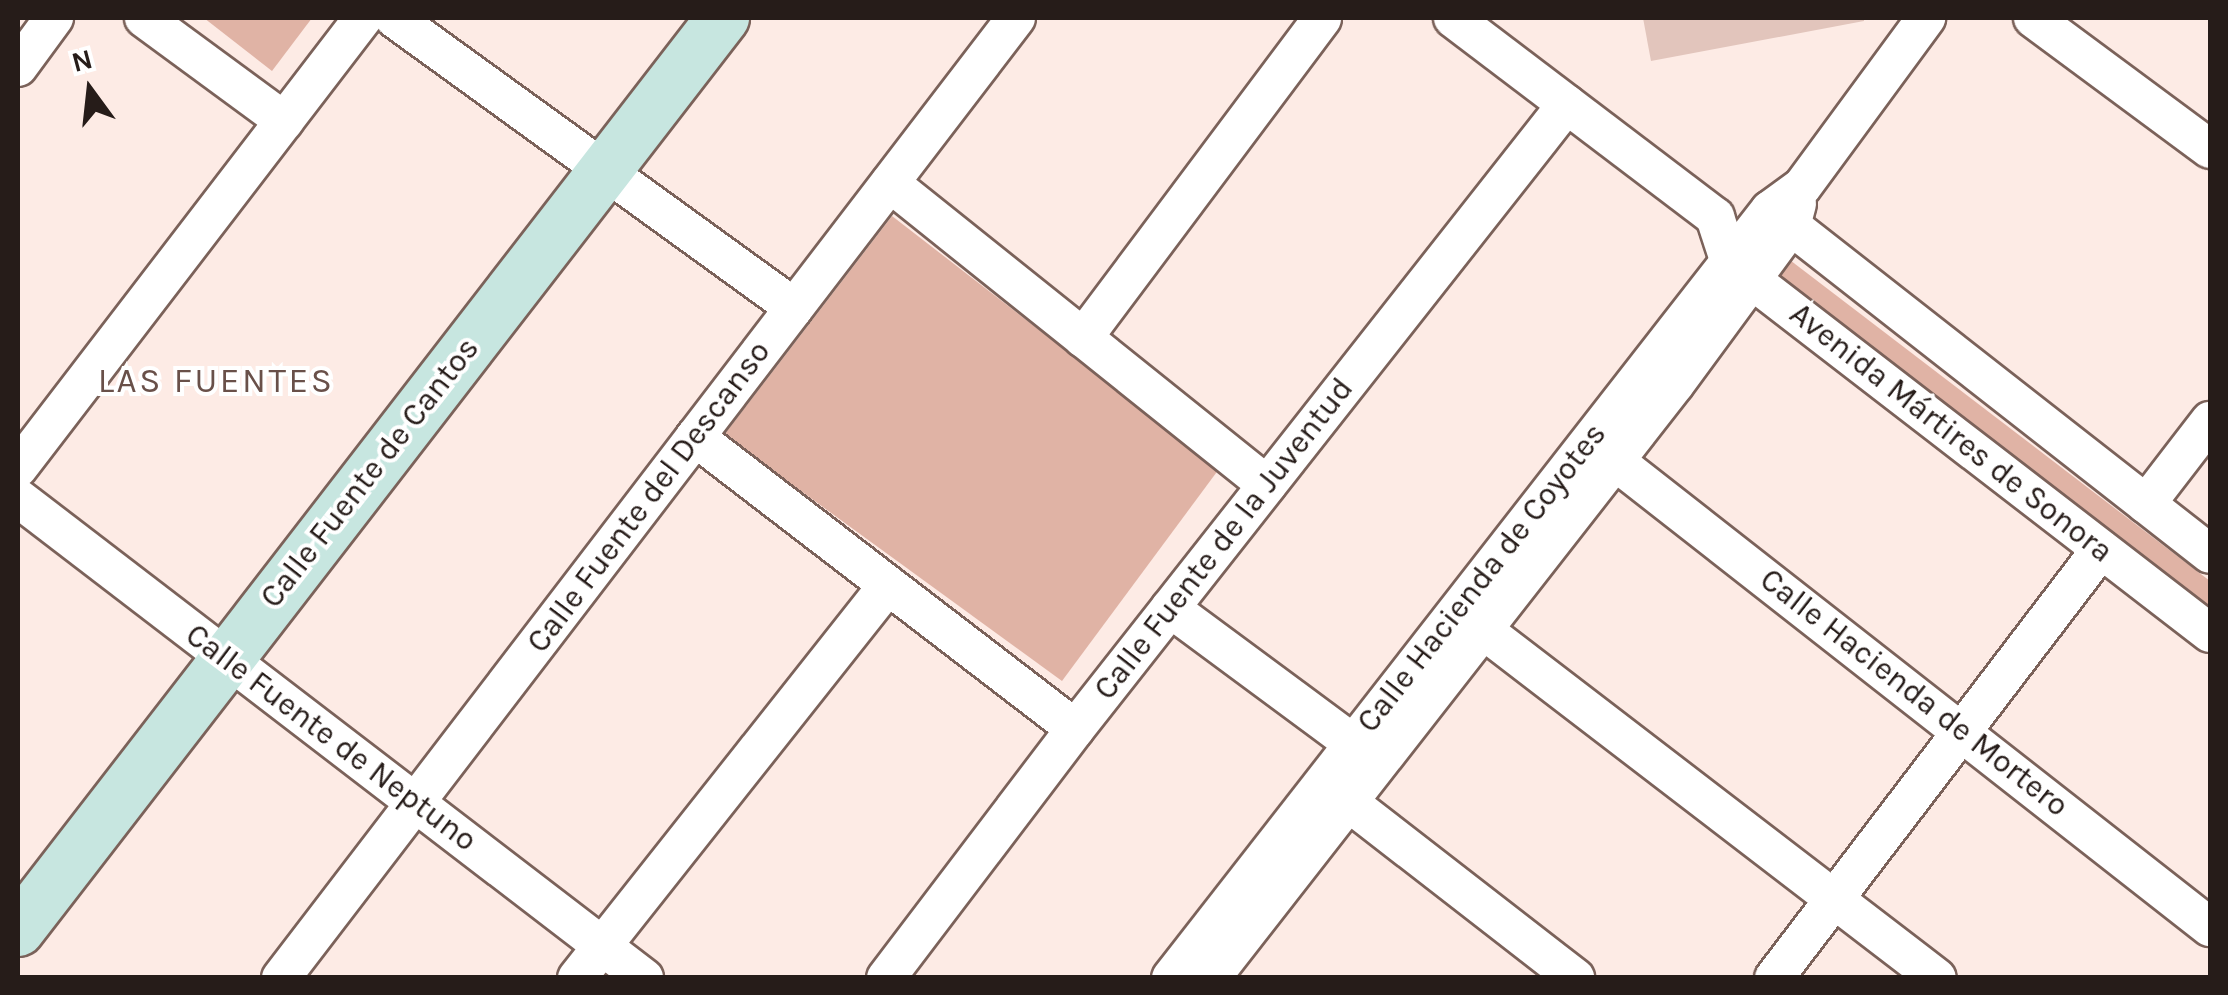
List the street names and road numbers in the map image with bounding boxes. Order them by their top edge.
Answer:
street label: Avenida Mártires de Sonora [1782,295,2120,571]
street label: Calle Fuente de Cantos [253,330,487,616]
street label: Calle Fuente del Descanso [519,334,779,660]
street label: Calle Fuente de la Juventud [1086,370,1362,708]
street label: Calle Hacienda de Coyotes [1349,416,1615,740]
street label: Calle Hacienda de Mortero [1752,561,2076,825]
street label: Calle Fuente de Neptuno [178,616,484,860]

